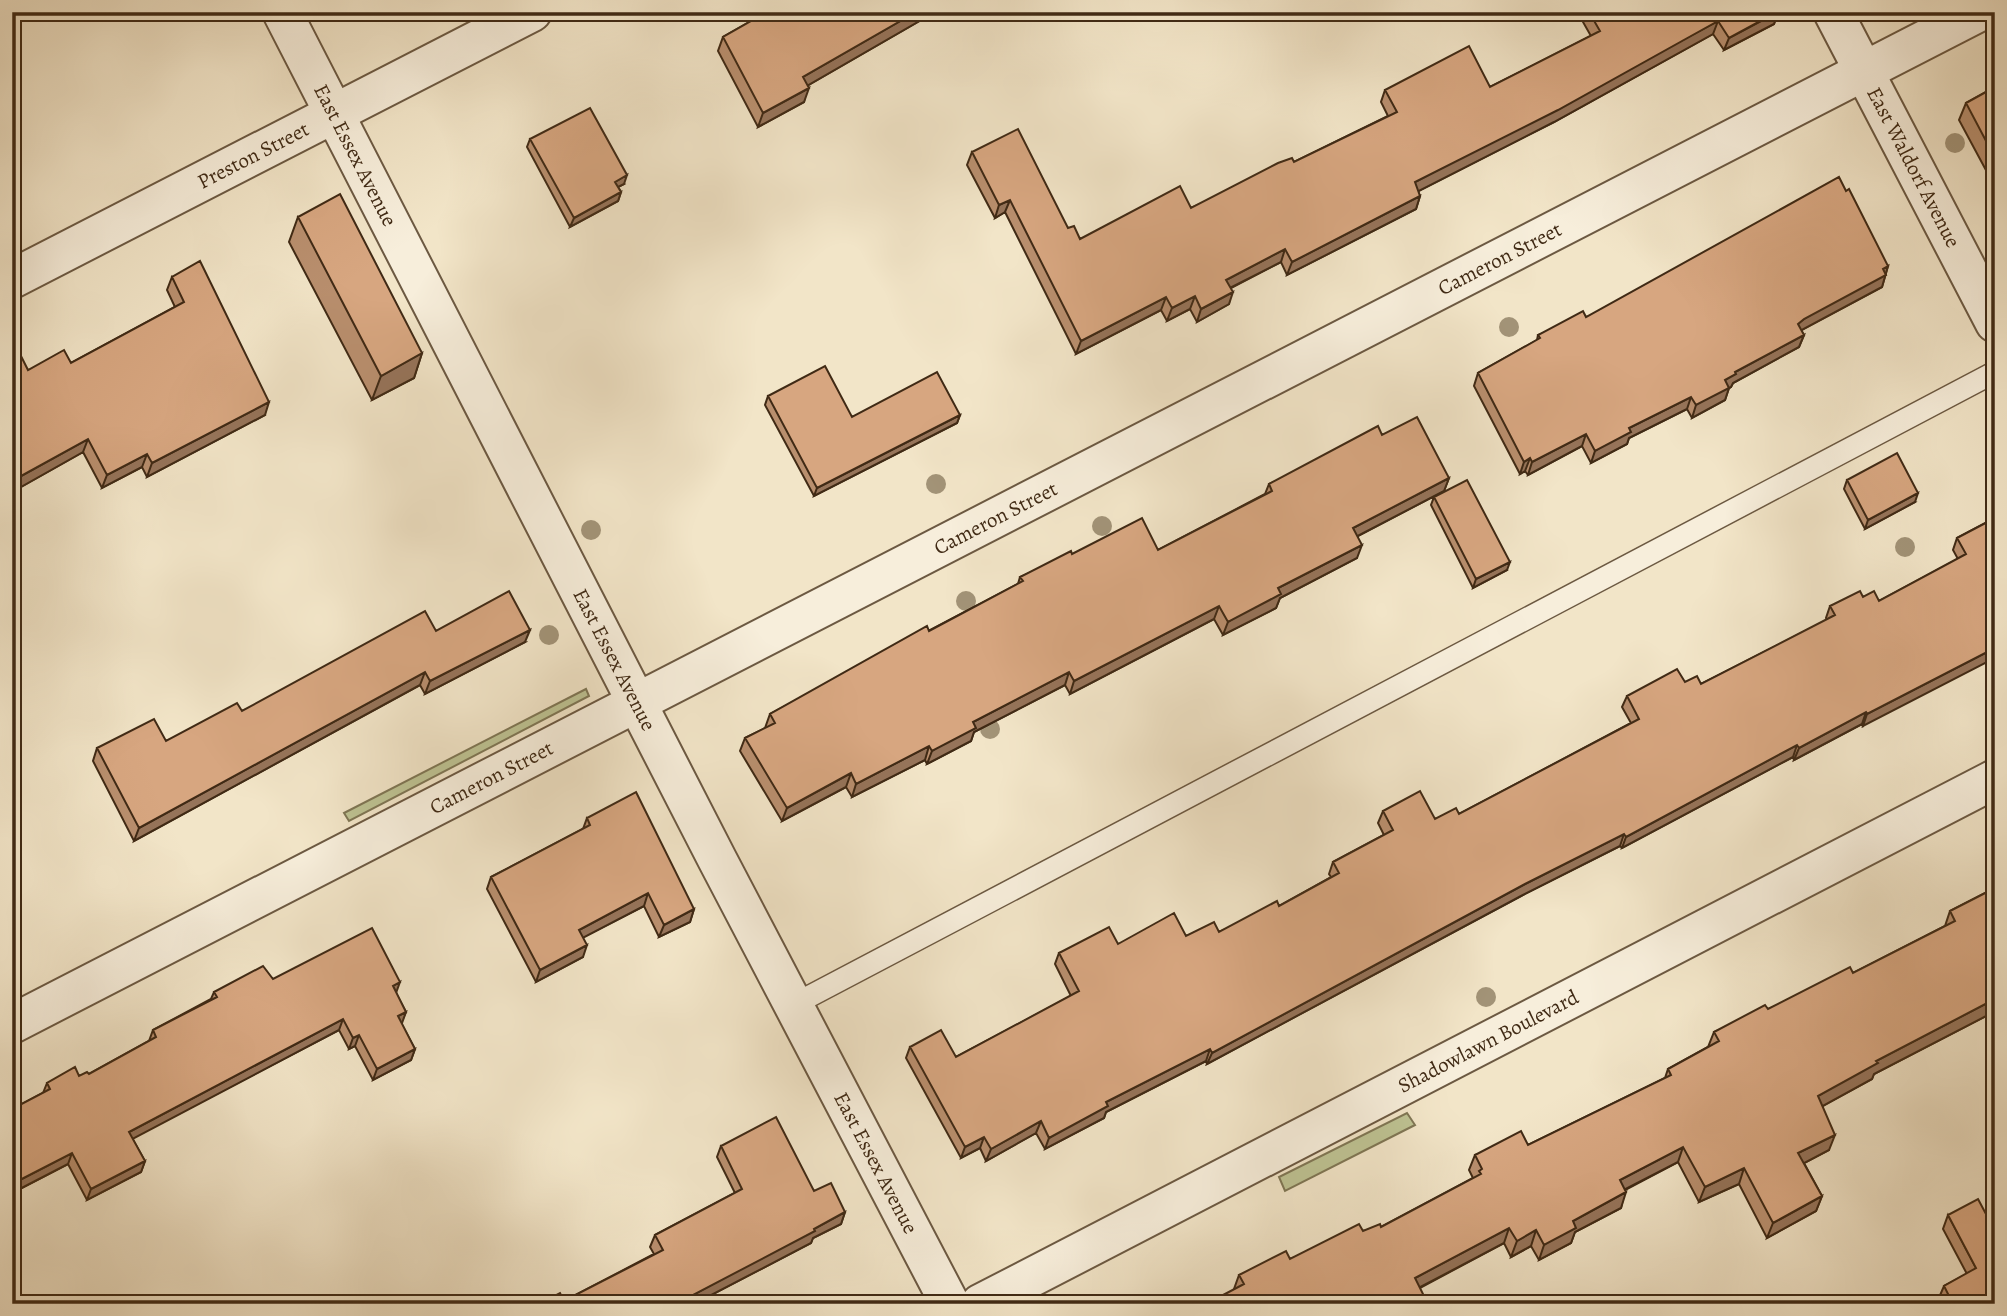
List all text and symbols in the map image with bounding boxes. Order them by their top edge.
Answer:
street label: East Essex Avenue [307,79,404,231]
street label: East Waldorf Avenue [1860,82,1967,252]
street label: Preston Street [192,115,314,196]
street label: Cameron Street [1433,215,1566,302]
street label: Cameron Street [929,475,1062,561]
street label: East Essex Avenue [566,584,663,736]
street label: Cameron Street [425,734,558,821]
street label: Shadowlawn Boulevard [1393,983,1584,1100]
street label: East Essex Avenue [827,1087,925,1239]

